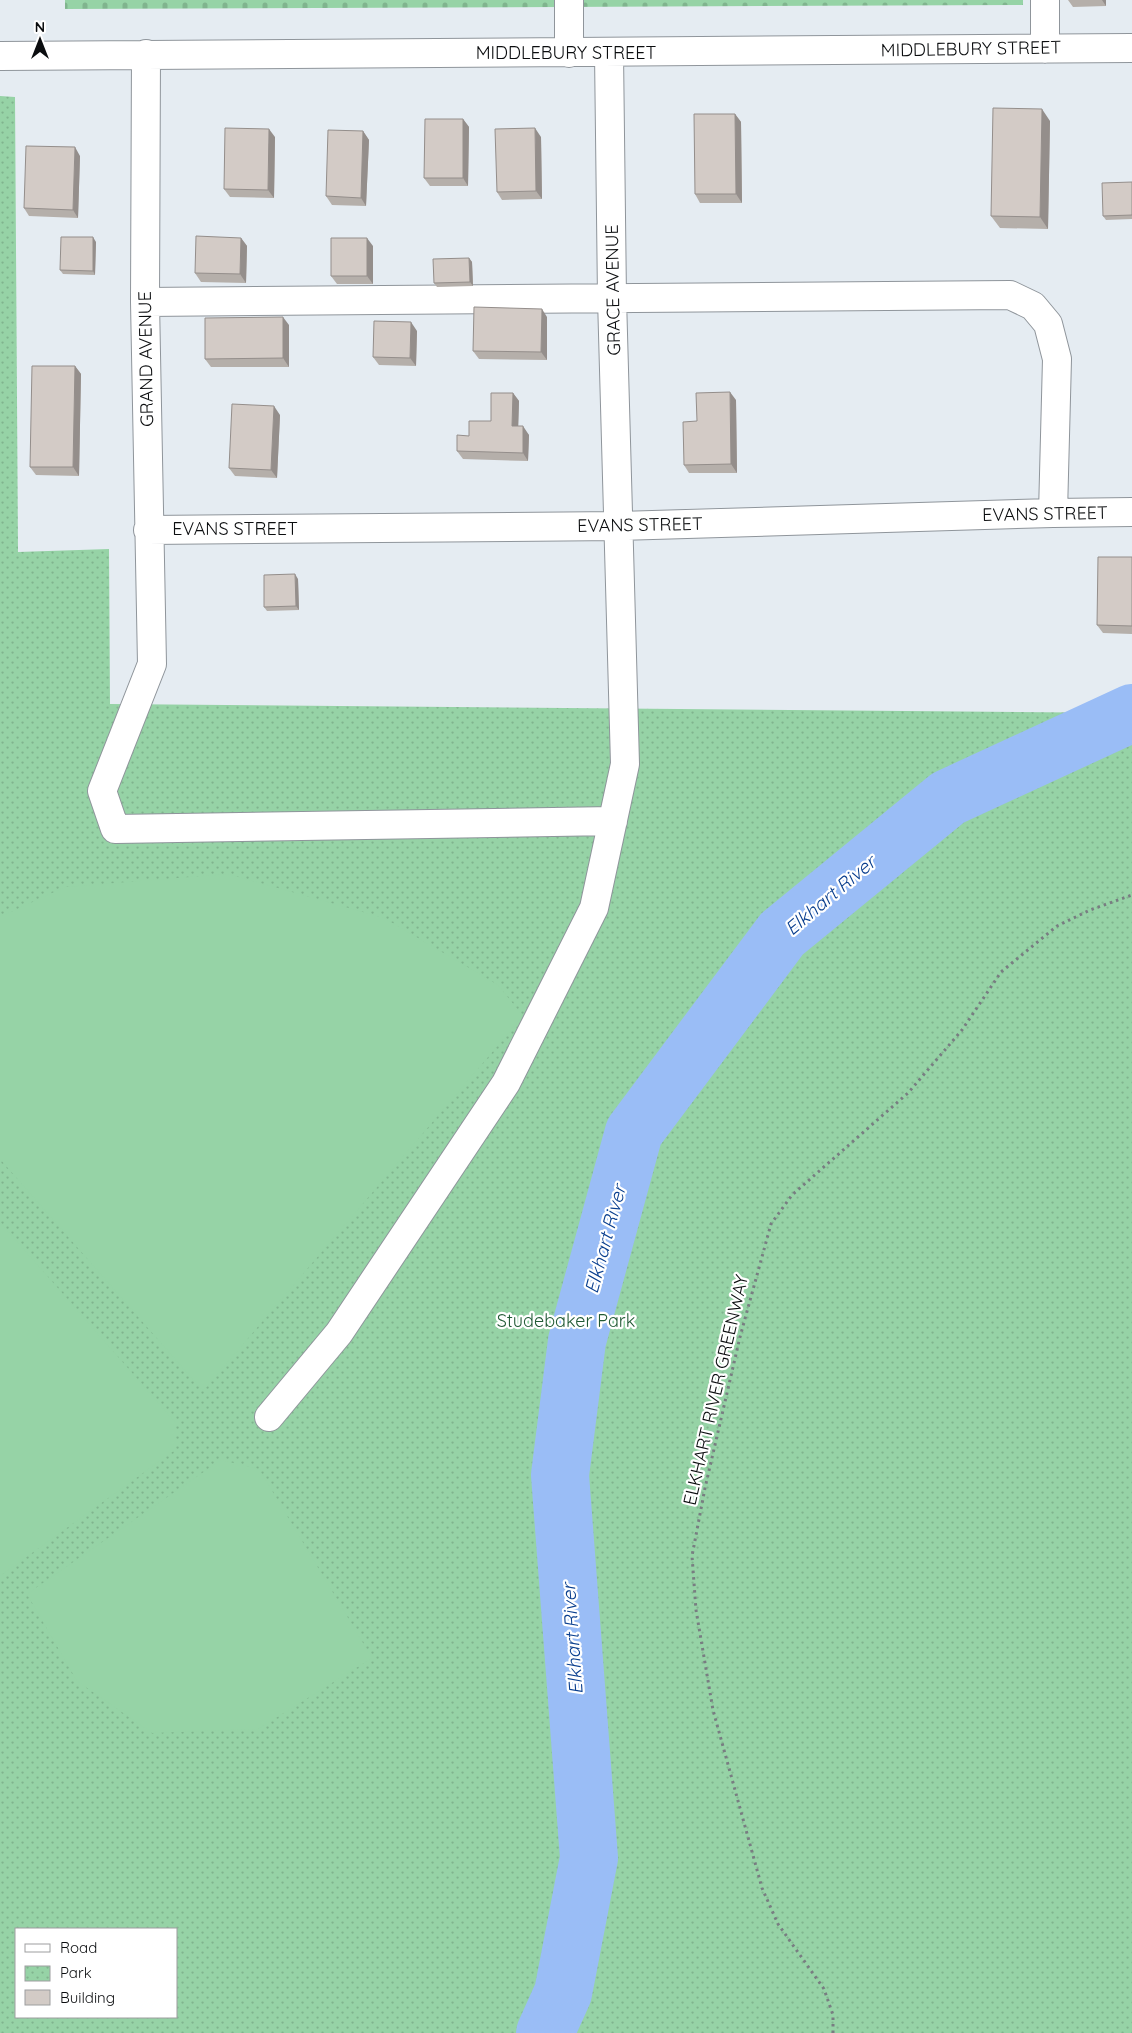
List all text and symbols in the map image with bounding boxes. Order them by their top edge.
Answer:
north arrow [15,15,65,65]
text: N [35,18,45,36]
street label: MIDDLEBURY STREET [880,35,1062,62]
street label: MIDDLEBURY STREET [476,41,656,64]
street label: GRACE AVENUE [600,224,625,356]
street label: GRAND AVENUE [133,291,158,427]
street label: EVANS STREET [982,501,1108,526]
street label: EVANS STREET [577,512,703,537]
street label: EVANS STREET [172,517,298,540]
water label: Elkhart River [780,848,882,940]
water label: Elkhart River [579,1180,632,1296]
street label: ELKHART RIVER GREENWAY [678,1272,753,1507]
park label: Studebaker Park [497,1309,635,1332]
water label: Elkhart River [556,1580,588,1695]
legend [15,1928,178,2018]
text: Road [60,1938,97,1957]
text: Park [60,1963,92,1982]
text: Building [60,1988,115,2007]

